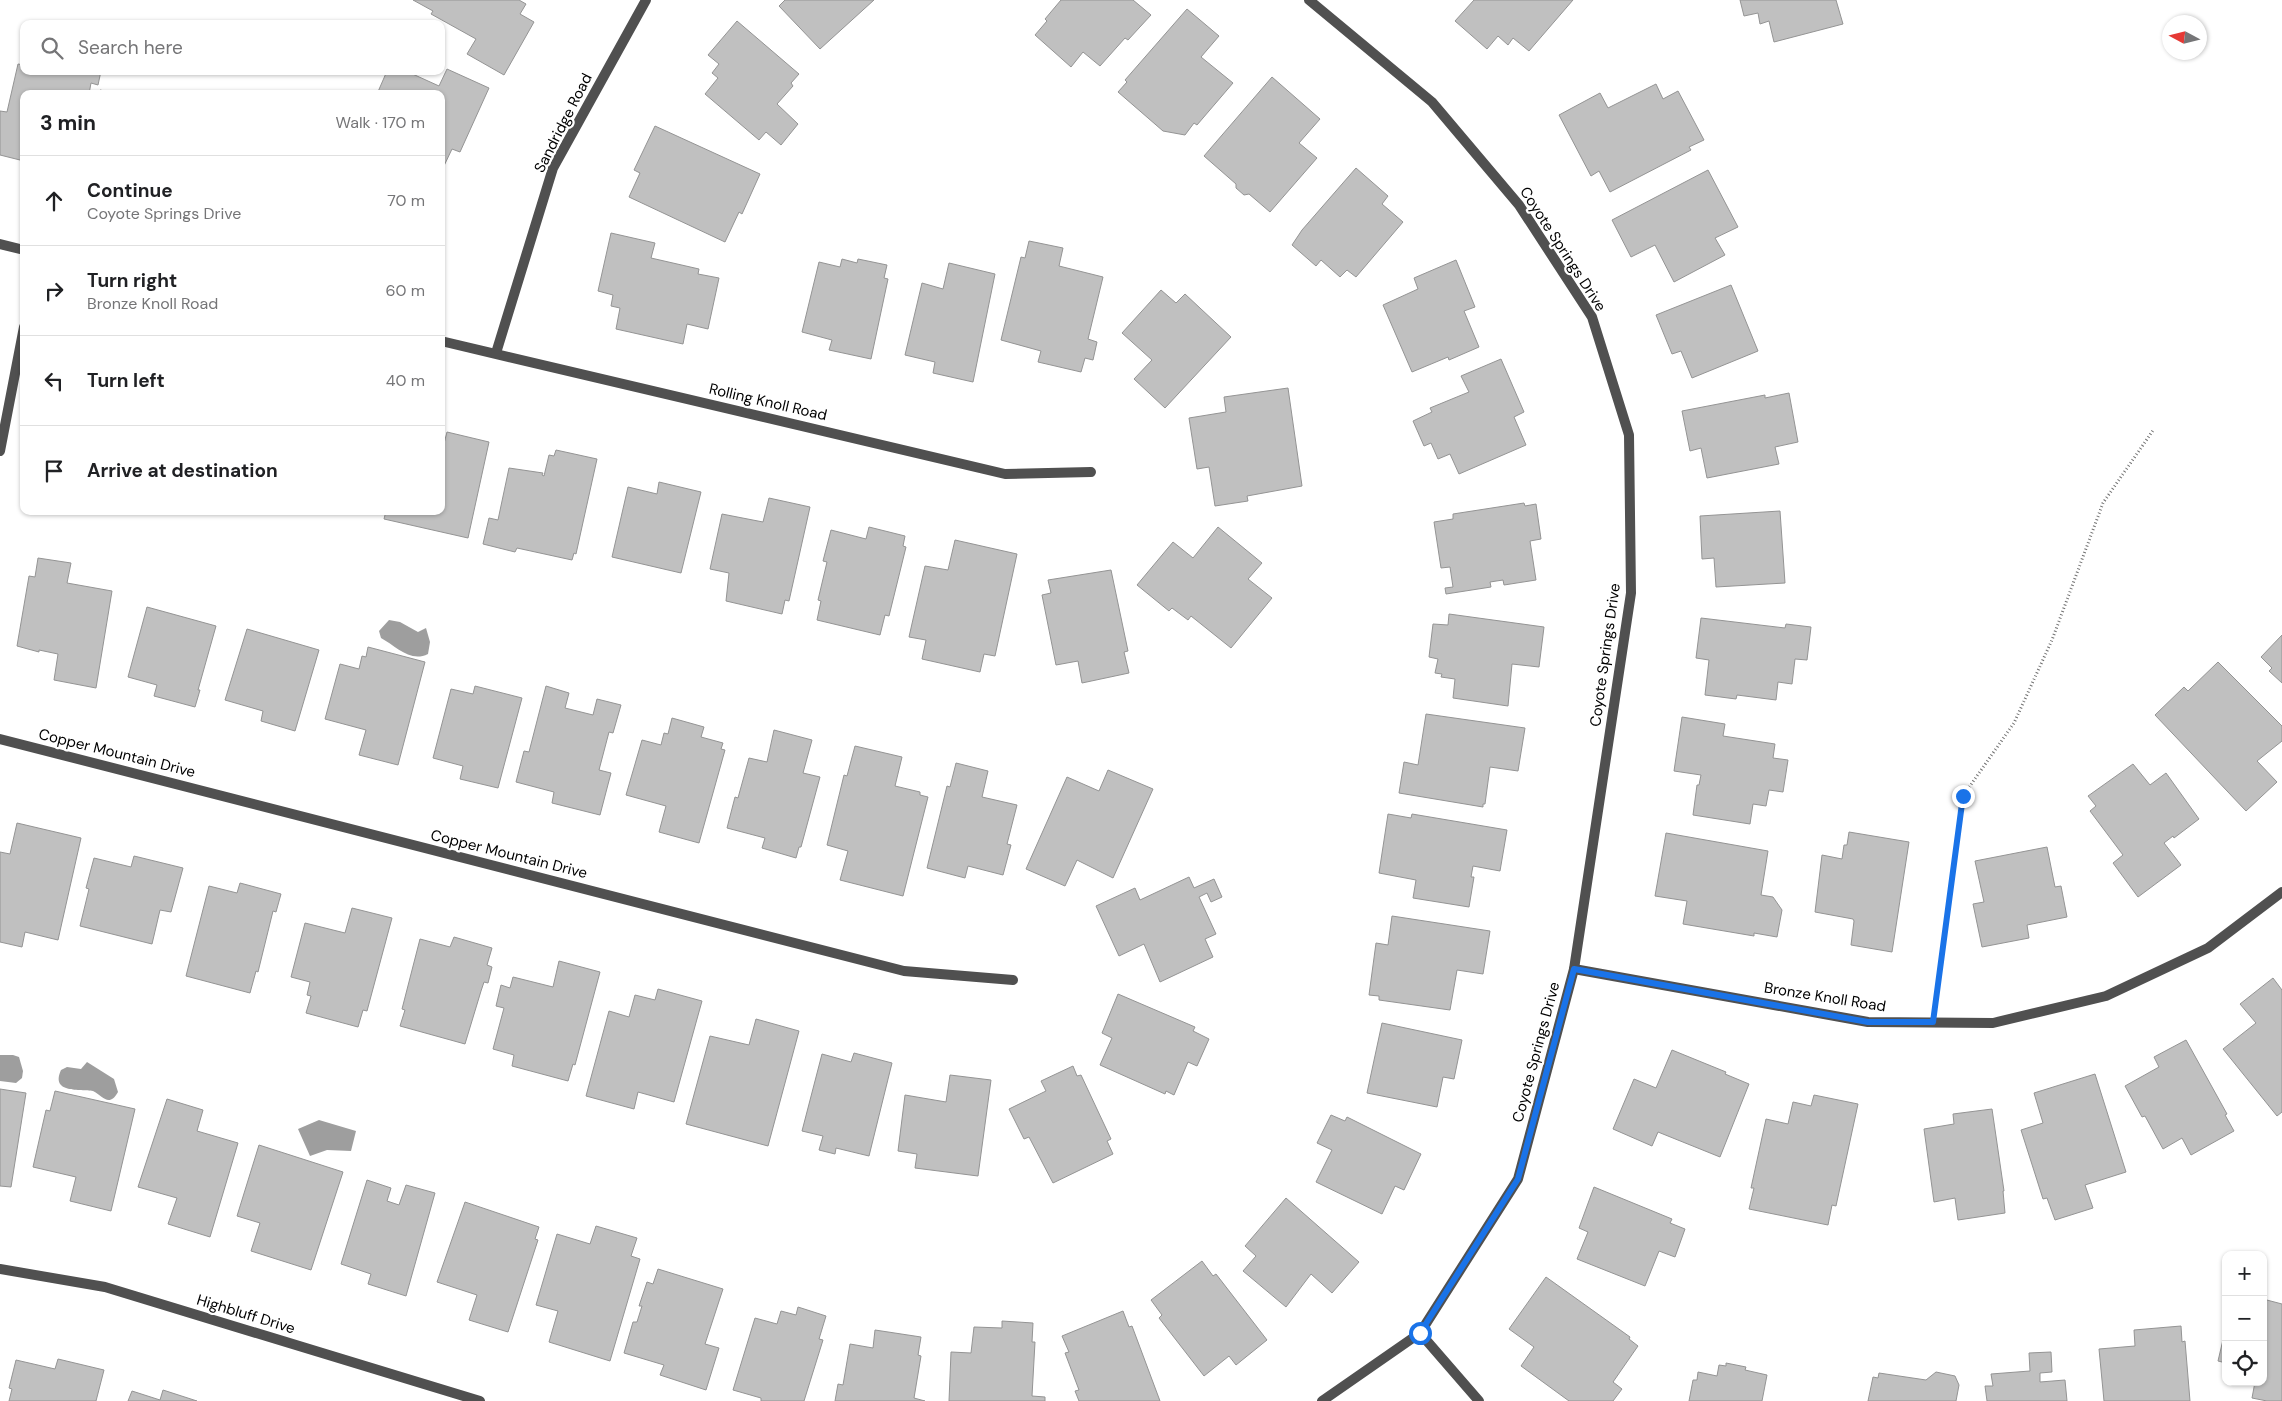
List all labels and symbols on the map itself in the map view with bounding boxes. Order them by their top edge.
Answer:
north arrow [2162,15,2207,60]
street label: Sandridge Road [529,70,597,176]
street label: Coyote Springs Drive [1515,183,1611,315]
street label: Rolling Knoll Road [707,379,829,425]
street label: Coyote Springs Drive [1585,582,1625,728]
street label: Copper Mountain Drive [36,724,198,782]
route end [1952,785,1975,808]
street label: Copper Mountain Drive [428,825,590,883]
street label: Bronze Knoll Road [1763,977,1887,1017]
street label: Coyote Springs Drive [1508,980,1564,1124]
street label: Highbluff Drive [194,1290,298,1338]
route start [1409,1322,1432,1345]

